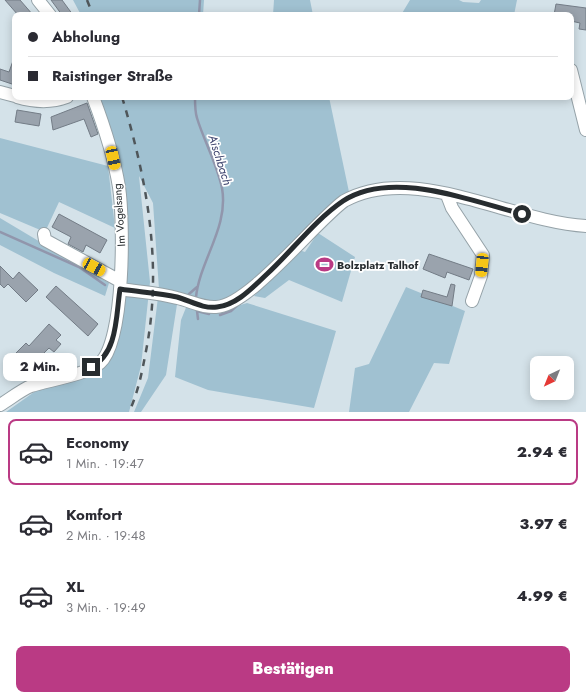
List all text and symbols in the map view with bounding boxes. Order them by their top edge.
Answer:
text: Abholung [52,26,120,48]
text: Raistinger Straße [52,65,173,87]
water label: Aischbach [203,132,237,188]
car [105,145,121,171]
street label: Im Vogelsang [109,183,129,247]
route start [513,205,531,223]
car [475,252,489,278]
sports icon: Bolzplatz Talhof [314,255,334,275]
car [81,256,107,278]
place label: Bolzplatz Talhof [337,257,419,273]
callout: 2 Min. [3,353,77,381]
north arrow [530,356,574,400]
map controls [530,356,574,400]
text: 2 Min. [20,357,60,376]
route end [82,358,100,376]
text: Economy [66,432,129,454]
icon: car [18,434,54,470]
text: 2.94 € [517,441,568,463]
text: 1 Min. · 19:47 [66,454,144,473]
text: Komfort [66,504,122,526]
icon: car [18,506,54,542]
text: 3.97 € [520,513,568,535]
text: 2 Min. · 19:48 [66,526,146,545]
text: XL [66,576,84,598]
icon: car [18,578,54,614]
text: 4.99 € [517,585,568,607]
text: 3 Min. · 19:49 [66,598,146,617]
button: Bestätigen [16,646,570,692]

